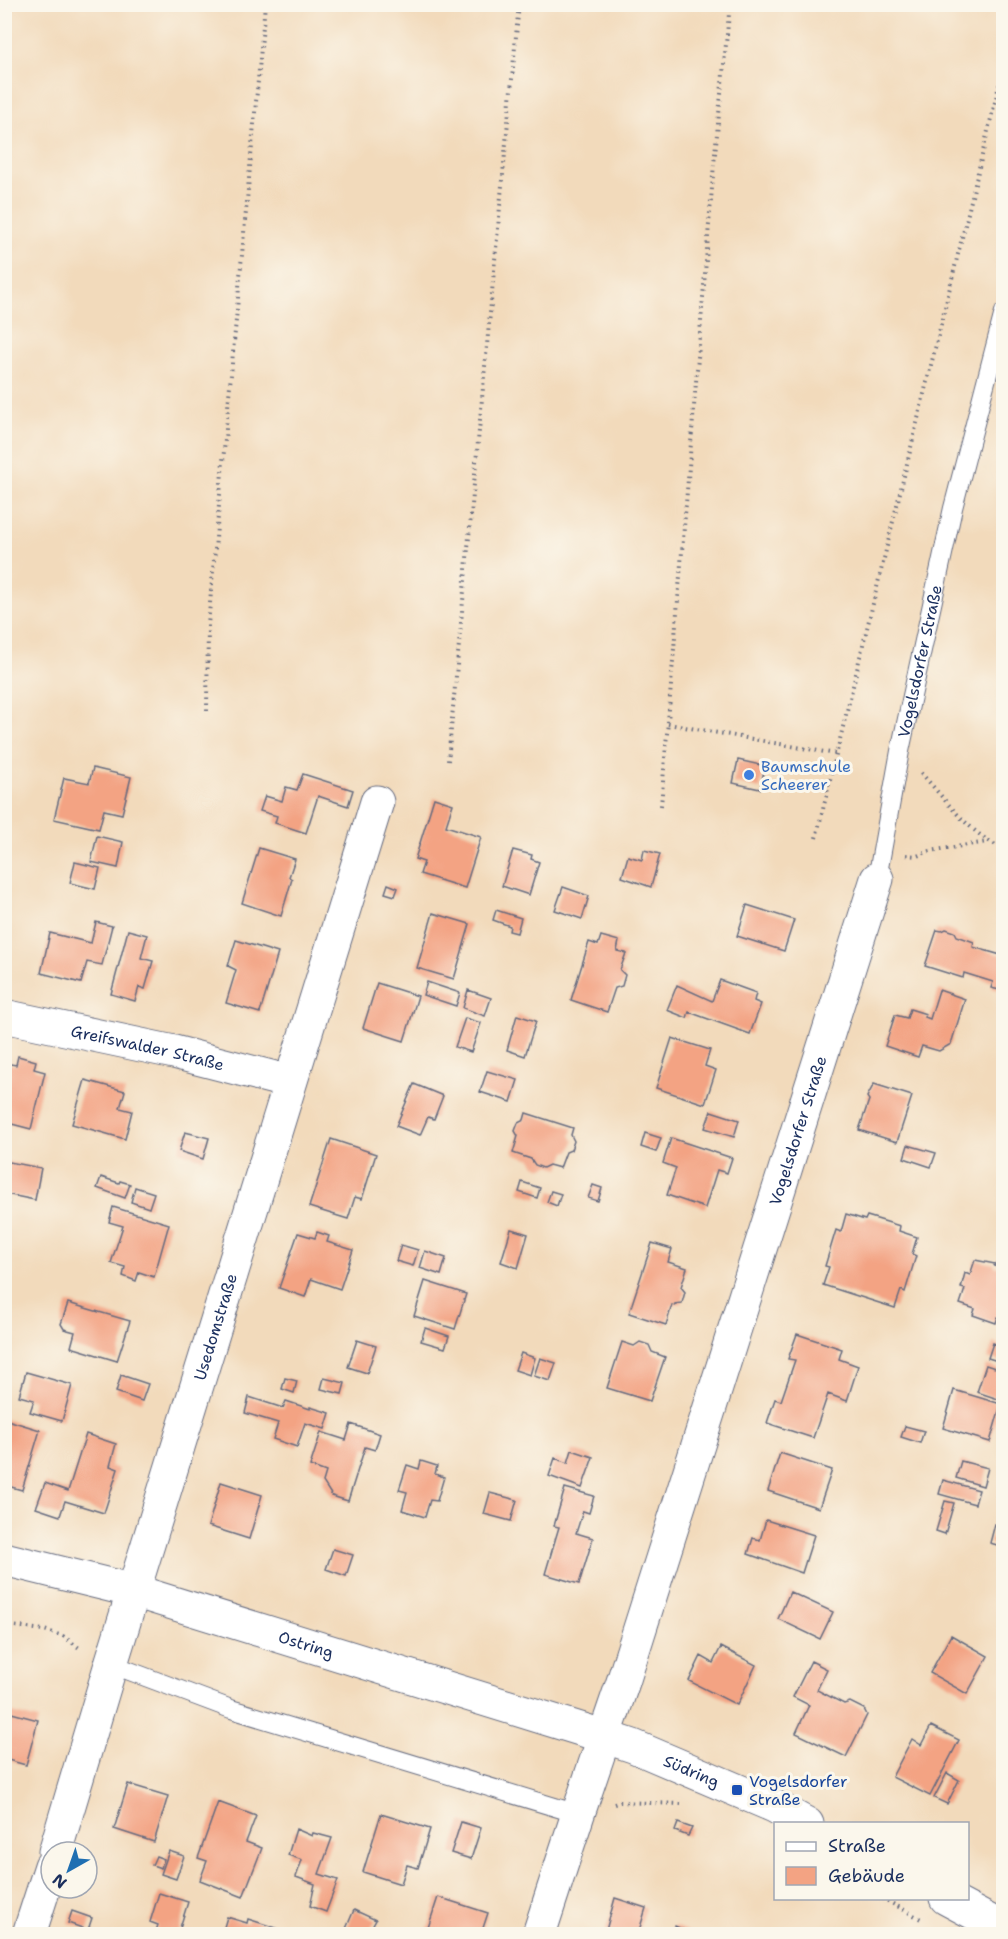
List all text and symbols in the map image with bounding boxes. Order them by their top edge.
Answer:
street label: Vogelsdorfer Straße [893,583,947,740]
place label: Baumschule Scheerer [761,756,851,795]
marker: Baumschule Scheerer [742,768,756,782]
street label: Greifswalder Straße [69,1020,226,1076]
street label: Vogelsdorfer Straße [764,1053,831,1208]
street label: Usedomstraße [189,1271,242,1383]
street label: Ostring [276,1626,336,1663]
street label: Südring [660,1750,723,1793]
place label: Vogelsdorfer Straße [749,1771,848,1810]
marker: Vogelsdorfer Straße [730,1783,744,1797]
legend [774,1822,969,1900]
text: Straße [828,1834,886,1858]
north arrow [39,1840,99,1900]
text: Gebäude [828,1864,905,1888]
text: N [48,1869,71,1893]

